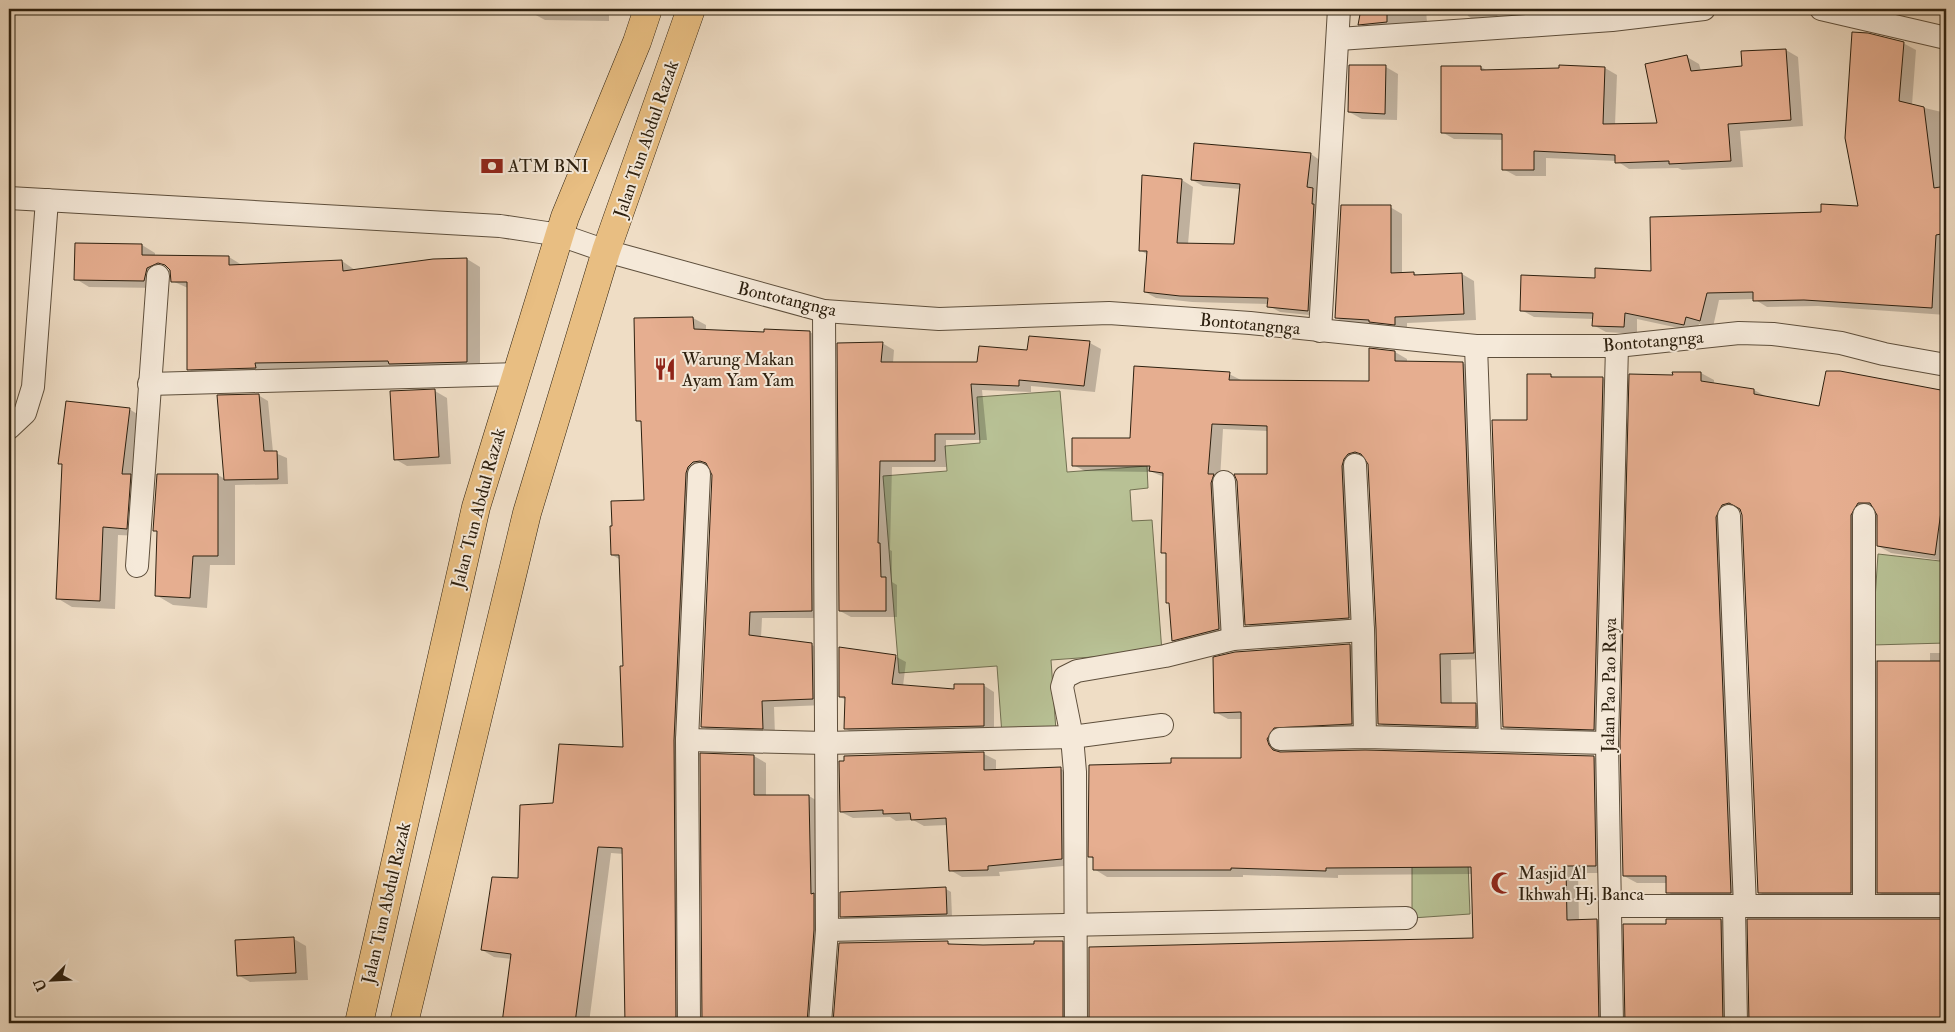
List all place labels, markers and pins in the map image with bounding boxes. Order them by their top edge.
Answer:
bank icon: ATM BNI [479,153,505,179]
place label: ATM BNI [507,155,589,178]
place label: Warung Makan Ayam Yam Yam [681,348,794,392]
restaurant icon: Warung Makan Ayam Yam Yam [652,356,678,382]
place label: Masjid Al Ikhwah Hj. Banca [1518,862,1645,906]
mosque icon: Masjid Al Ikhwah Hj. Banca [1489,870,1515,896]

